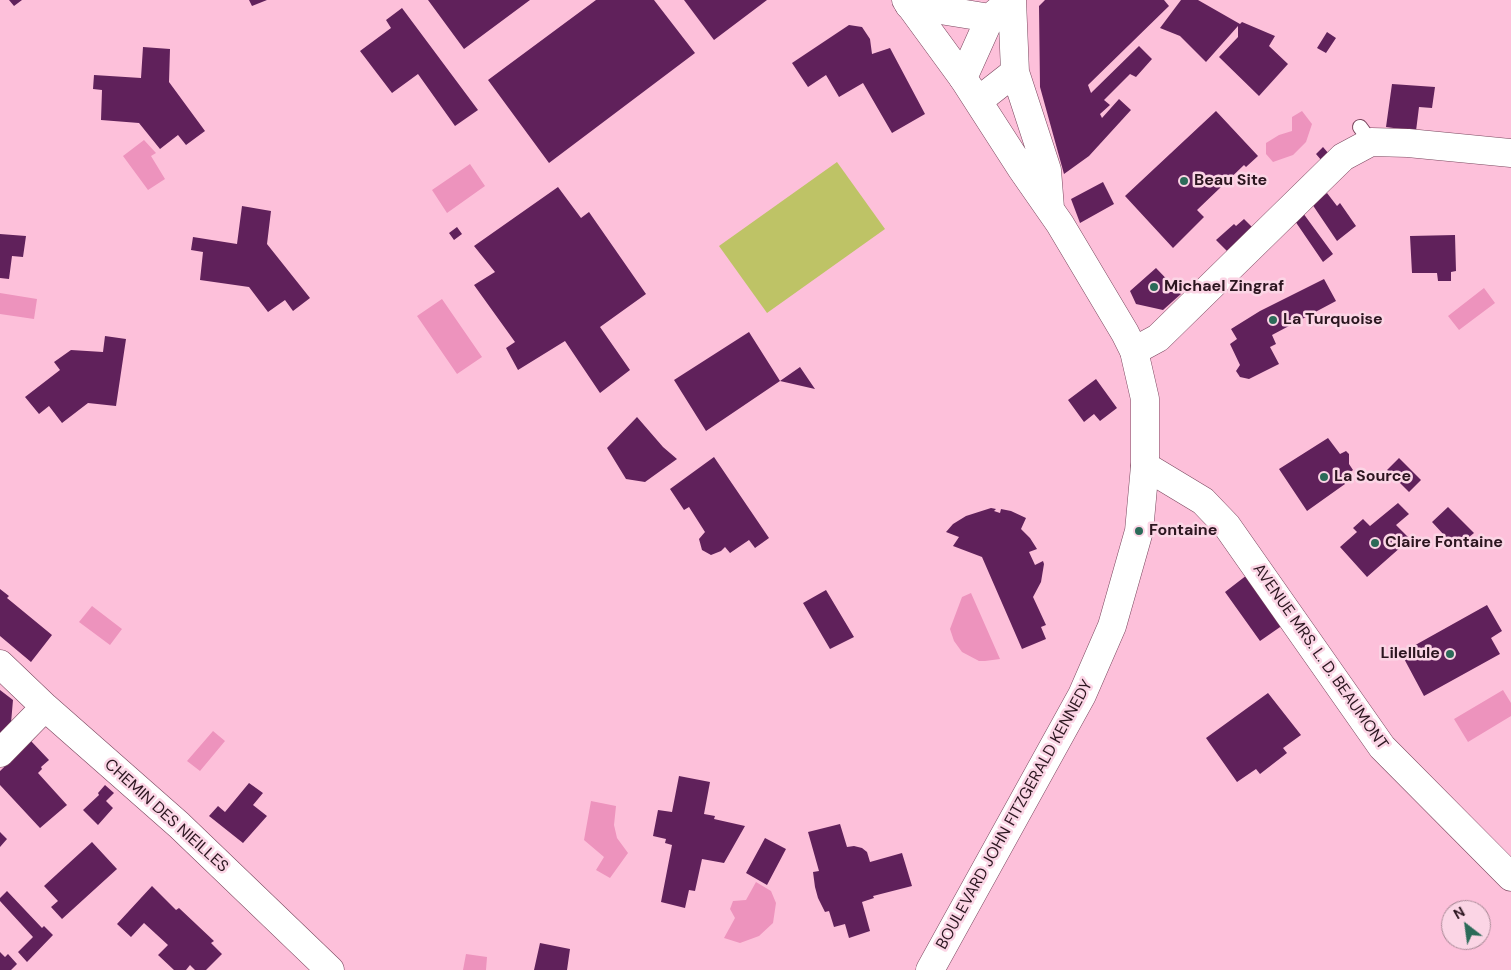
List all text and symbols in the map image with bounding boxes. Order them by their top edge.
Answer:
place label: Beau Site [1194,171,1267,191]
marker: Beau Site [1178,175,1190,187]
place label: Michael Zingraf [1164,277,1284,297]
marker: Michael Zingraf [1148,281,1160,293]
place label: La Turquoise [1283,310,1383,330]
marker: La Turquoise [1267,314,1279,326]
place label: La Source [1334,467,1411,487]
marker: La Source [1318,471,1330,483]
place label: Fontaine [1149,521,1217,541]
marker: Fontaine [1133,525,1145,537]
place label: Claire Fontaine [1385,533,1503,553]
marker: Claire Fontaine [1369,537,1381,549]
street label: AVENUE MRS. L. D. BEAUMONT [1248,560,1392,754]
place label: Lilellule [1380,644,1440,664]
marker: Lilellule [1444,648,1456,660]
street label: BOULEVARD JOHN FITZGERALD KENNEDY [933,677,1097,953]
street label: CHEMIN DES NIEILLES [100,755,232,877]
north arrow [1441,900,1491,950]
text: N [1450,903,1468,923]

